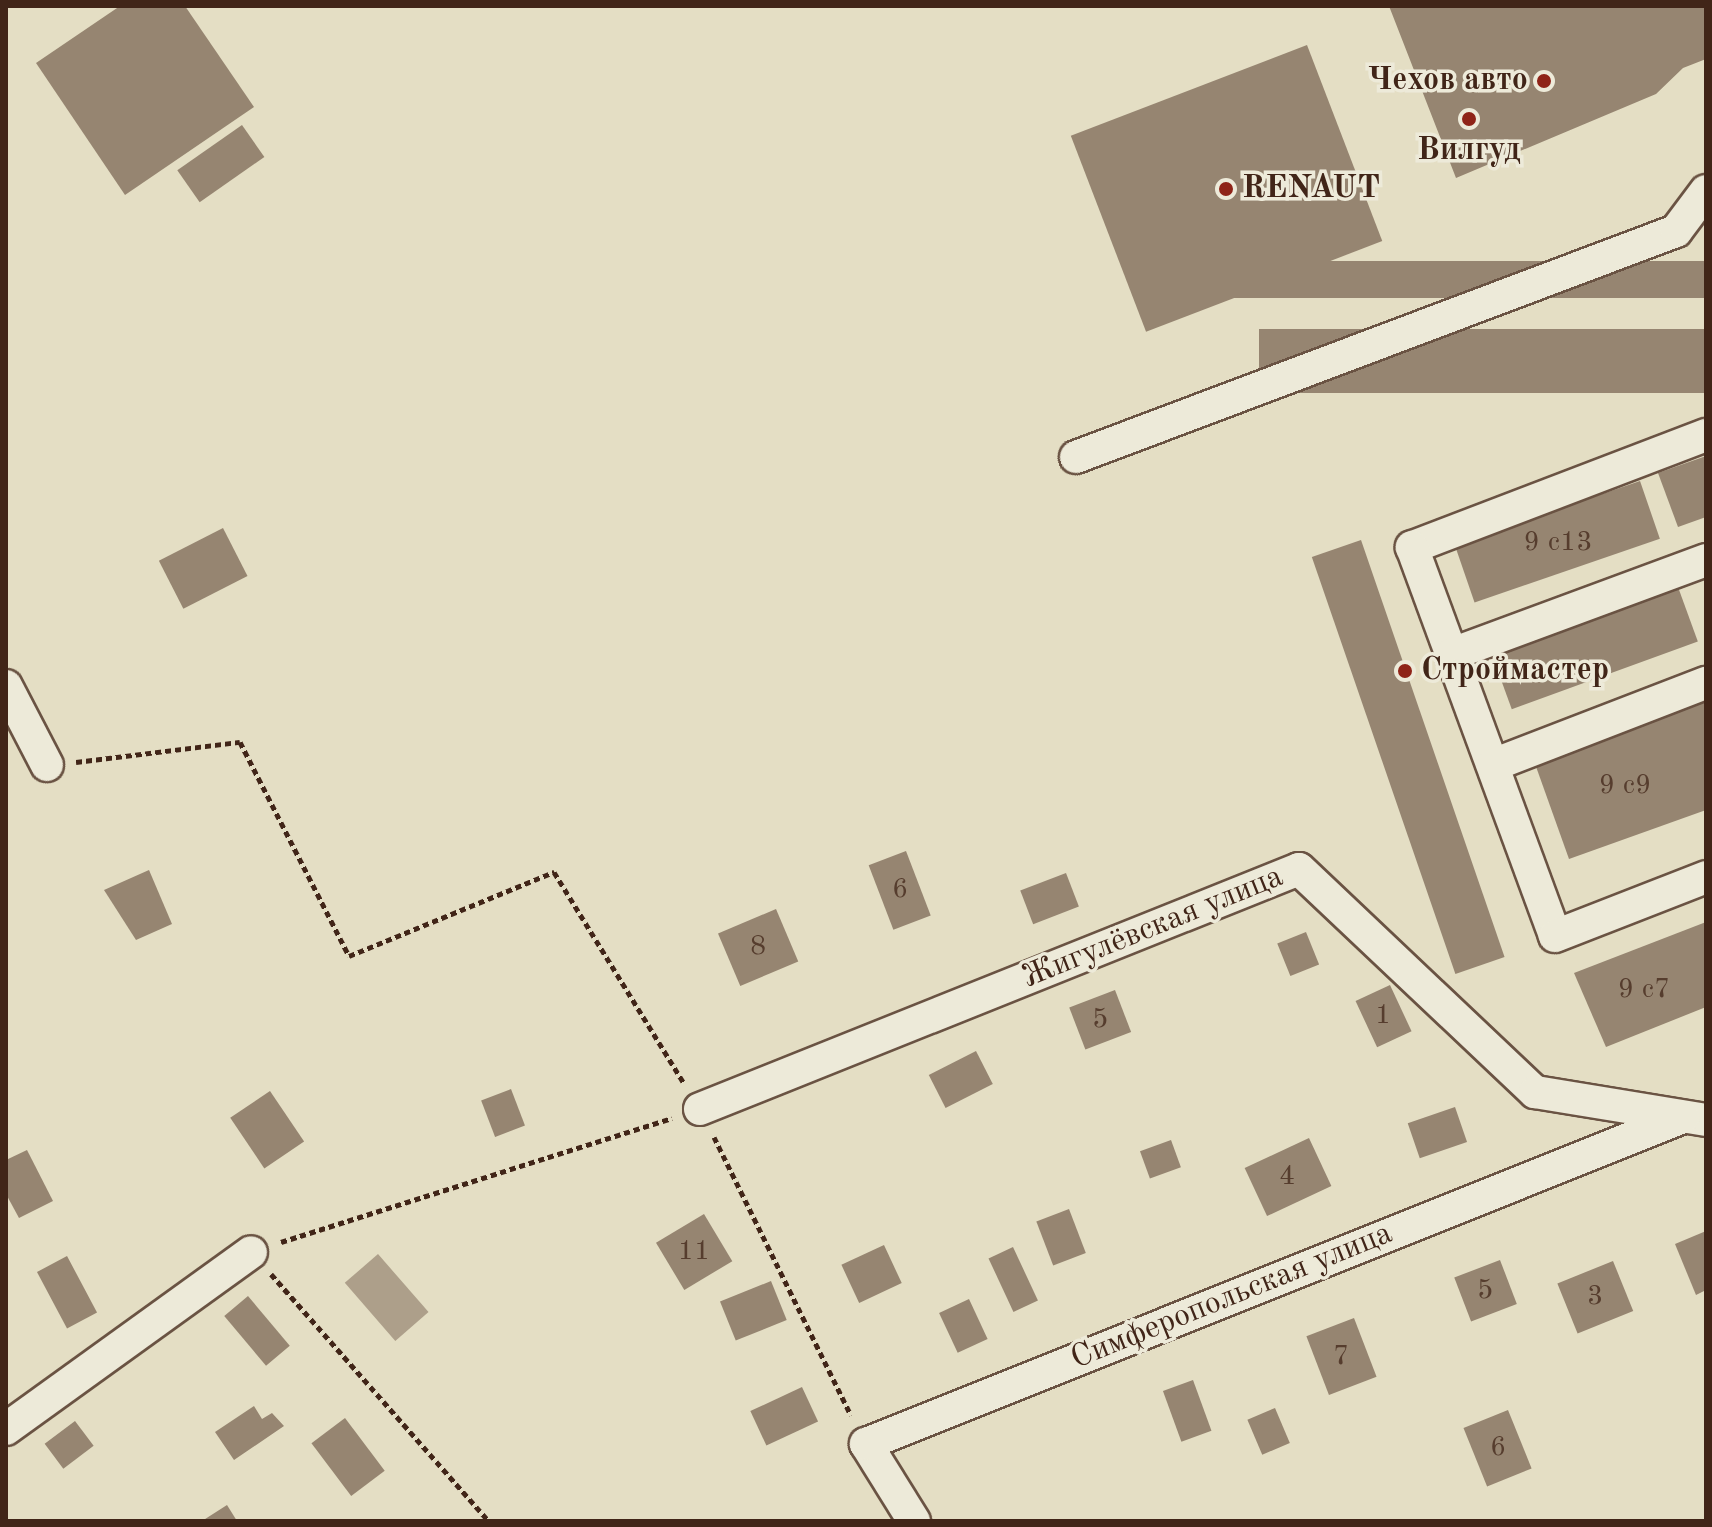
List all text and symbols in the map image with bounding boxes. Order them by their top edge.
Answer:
place label: Чехов авто [1367,62,1528,100]
marker: Чехов авто [1535,72,1553,90]
marker: Вилгуд [1460,110,1478,128]
place label: Вилгуд [1417,132,1521,170]
place label: RENAUT [1242,170,1380,208]
marker: RENAUT [1217,180,1235,198]
house number: 9 с13 [1524,526,1592,560]
place label: Строймастер [1421,652,1609,690]
marker: Строймастер [1396,662,1414,680]
house number: 9 с9 [1599,769,1651,803]
street label: Жигулёвская улица [1017,858,1289,998]
house number: 6 [892,873,908,907]
house number: 8 [750,930,766,964]
house number: 9 с7 [1618,973,1670,1007]
house number: 1 [1375,999,1391,1033]
house number: 5 [1092,1003,1108,1037]
house number: 4 [1279,1160,1295,1194]
street label: Симферопольская улица [1066,1215,1398,1379]
house number: 11 [678,1235,710,1269]
house number: 5 [1477,1274,1493,1308]
house number: 3 [1587,1280,1603,1314]
house number: 7 [1333,1340,1349,1374]
house number: 6 [1490,1431,1506,1465]

